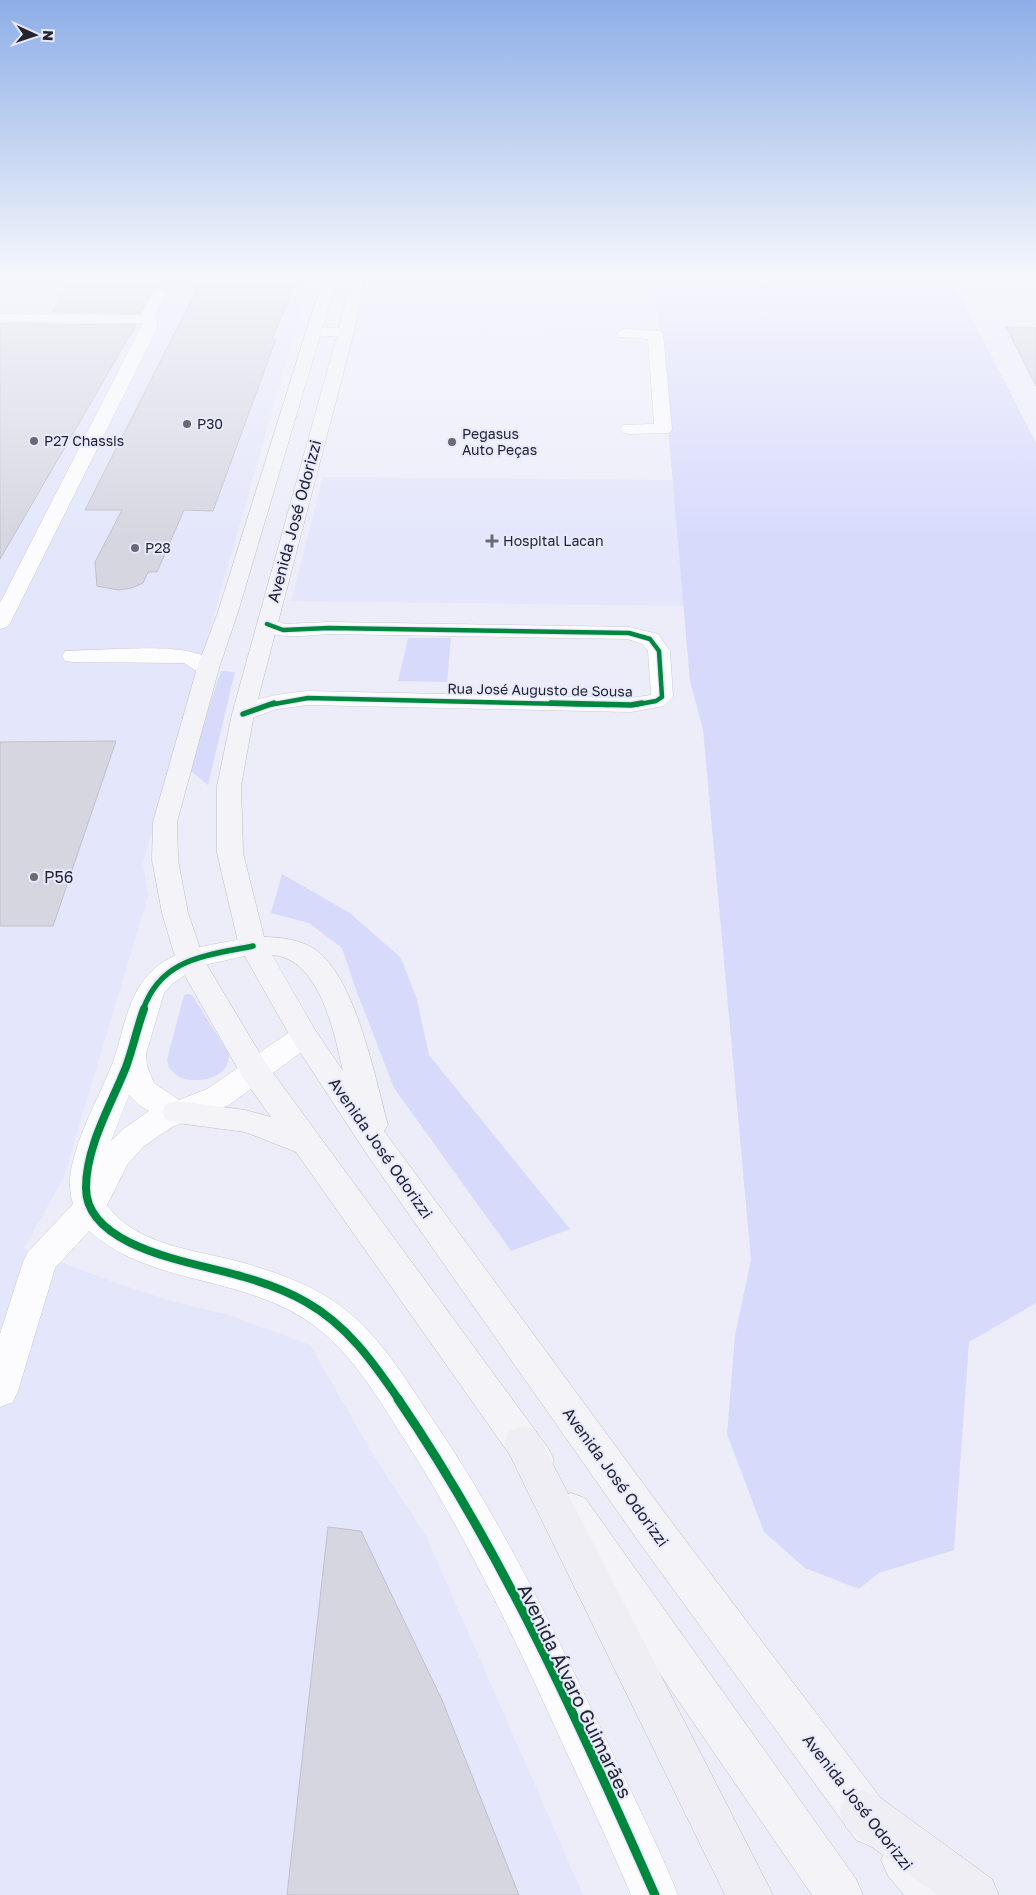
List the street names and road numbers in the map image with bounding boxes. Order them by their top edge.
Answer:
street label: Avenida José Odorizzi [263,438,325,604]
street label: Rua José Augusto de Sousa [447,679,633,700]
street label: Avenida José Odorizzi [325,1074,437,1222]
street label: Avenida José Odorizzi [559,1403,673,1551]
street label: Avenida Álvaro Guimarães [513,1580,637,1802]
street label: Avenida José Odorizzi [799,1730,917,1874]

